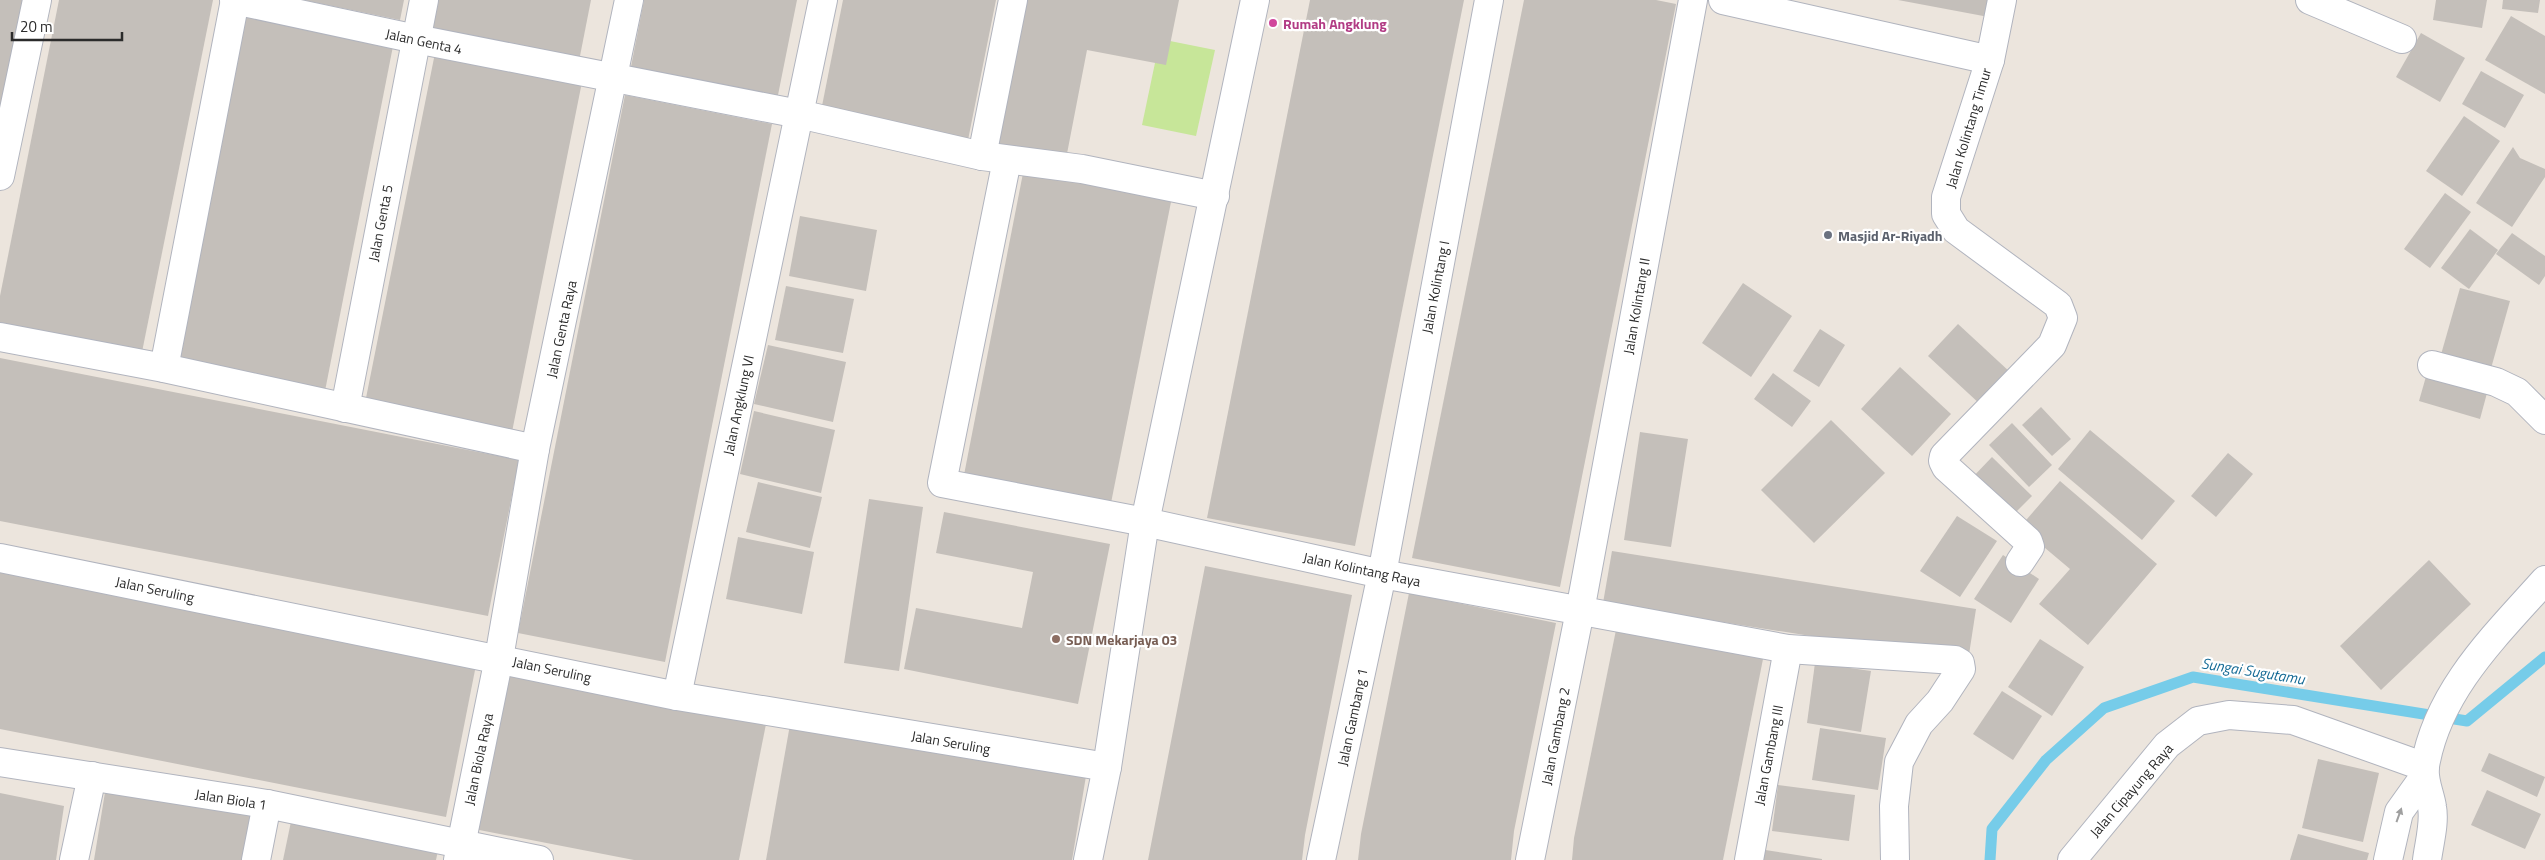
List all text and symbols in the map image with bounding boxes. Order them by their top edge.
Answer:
scale bar [12,10,122,42]
place label: Rumah Angklung [1283,13,1387,34]
text: 20 m [20,15,53,38]
marker: Rumah Angklung [1267,17,1279,29]
street label: Jalan Genta 4 [384,23,464,59]
street label: Jalan Kolintang Timur [1940,65,1996,191]
street label: Jalan Genta 5 [362,183,398,263]
place label: Masjid Ar-Riyadh [1838,225,1943,246]
marker: Masjid Ar-Riyadh [1822,229,1834,241]
street label: Jalan Kolintang I [1416,239,1454,335]
street label: Jalan Kolintang II [1617,256,1655,356]
street label: Jalan Genta Raya [540,278,582,380]
street label: Jalan Angklung VI [717,353,759,457]
street label: Jalan Kolintang Raya [1301,546,1423,592]
street label: Jalan Seruling [114,570,196,608]
place label: SDN Mekarjaya 03 [1066,629,1177,650]
marker: SDN Mekarjaya 03 [1050,633,1062,645]
street label: Jalan Seruling [511,650,593,688]
water label: Sungai Sugutamu [2200,651,2308,691]
street label: Jalan Gambang 1 [1331,666,1373,768]
street label: Jalan Gambang 2 [1535,685,1575,787]
street label: Jalan Gambang III [1748,703,1788,807]
street label: Jalan Biola Raya [458,711,498,807]
street label: Jalan Seruling [910,725,992,759]
street label: Jalan Cipayung Raya [2084,739,2178,841]
street label: Jalan Biola 1 [194,783,268,815]
one-way arrow [2395,807,2403,822]

